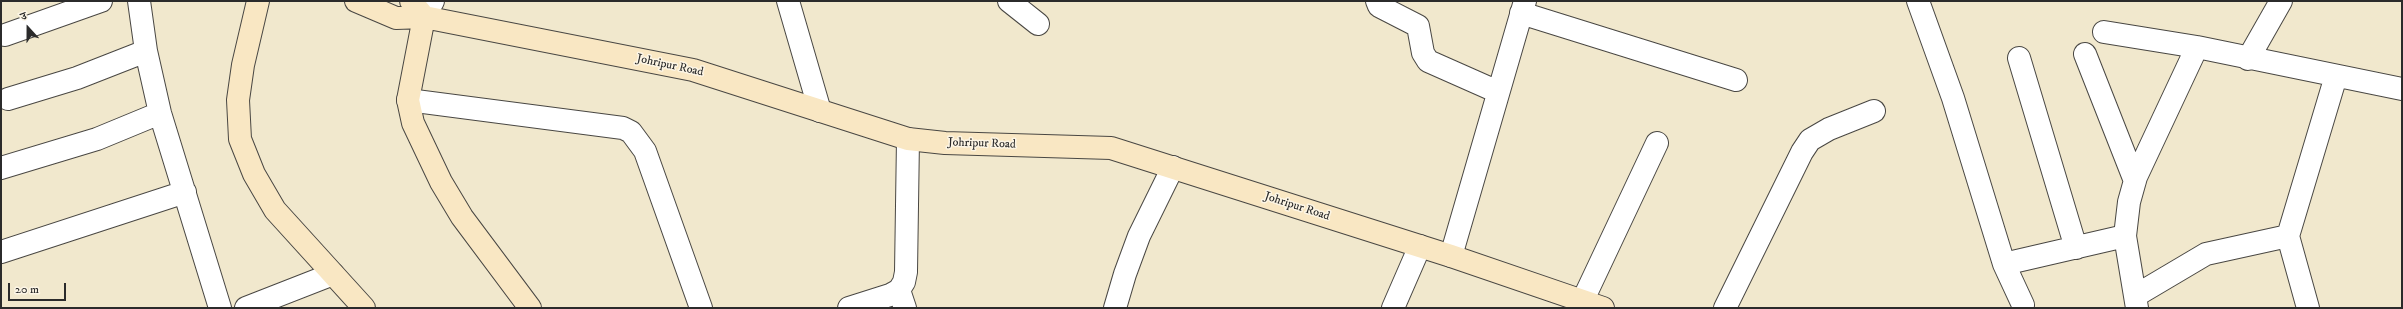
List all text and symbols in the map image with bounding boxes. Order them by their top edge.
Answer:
north arrow [8,8,48,48]
text: उ [19,9,29,24]
street label: Johripur Road [635,52,705,80]
street label: Johripur Road [948,136,1016,152]
street label: Johripur Road [1262,190,1332,224]
scale bar [10,275,68,301]
text: 20 m [15,282,39,297]

